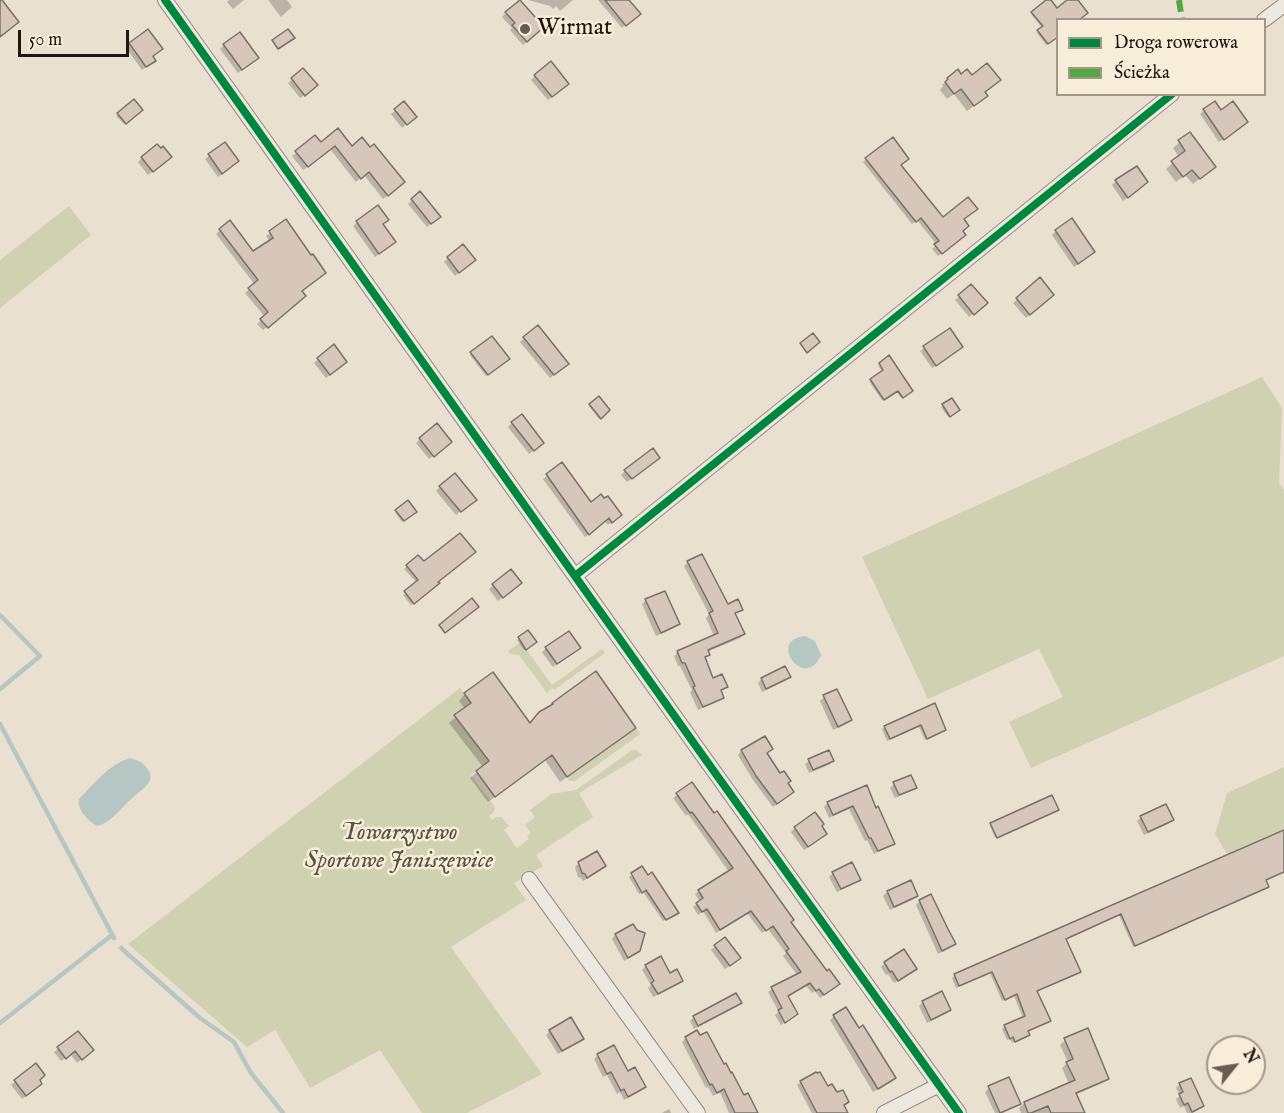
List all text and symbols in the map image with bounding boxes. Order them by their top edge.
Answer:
place label: Wirmat [537,15,612,43]
scale bar [21,18,132,56]
legend [1056,18,1266,96]
marker: Wirmat [518,22,532,36]
text: 50 m [29,29,62,52]
text: Droga rowerowa [1114,32,1238,55]
text: Ścieżka [1114,62,1170,85]
park label: Towarzystwo Sportowe Janiszewice [305,820,493,876]
north arrow [1206,1035,1266,1095]
text: N [1238,1046,1262,1068]

